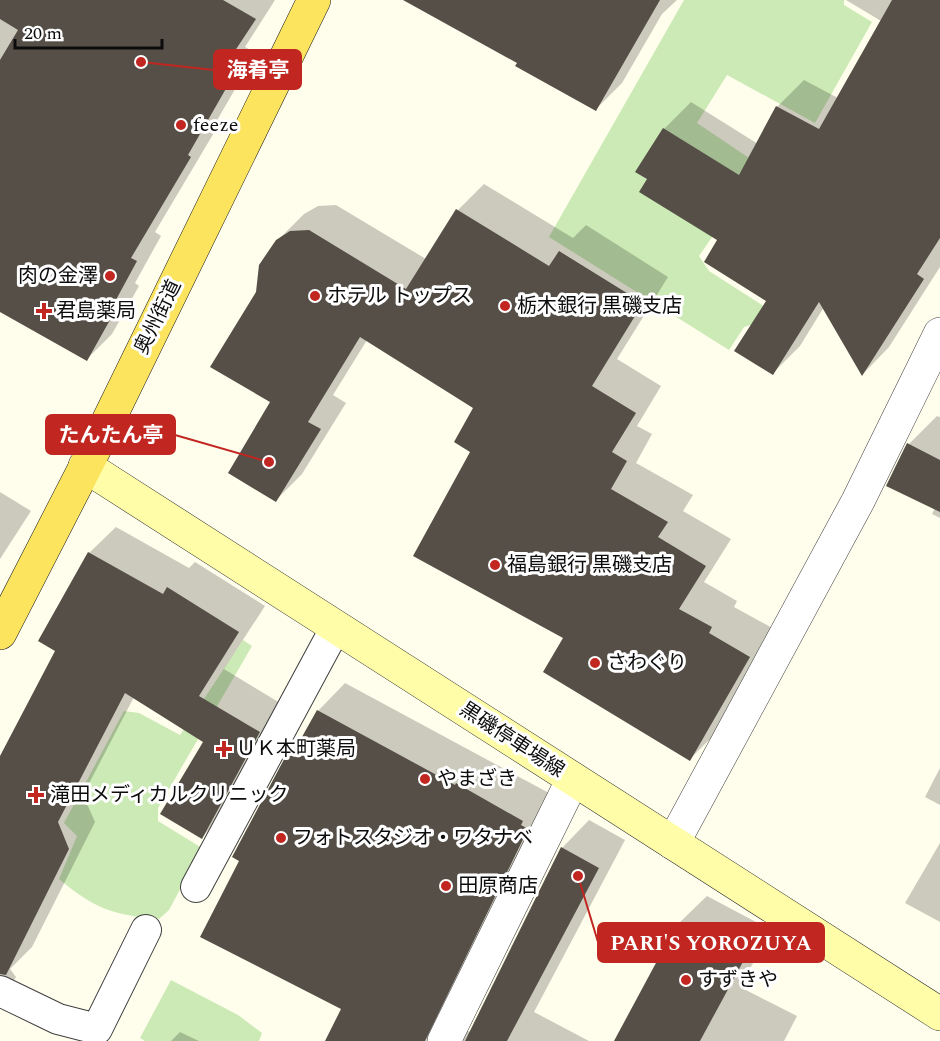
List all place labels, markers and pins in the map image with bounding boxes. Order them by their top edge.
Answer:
callout: 海肴亭 [214,50,301,89]
place label: feeze [193,110,238,140]
marker: feeze [174,118,188,132]
place label: 肉の金澤 [18,261,98,291]
marker: 肉の金澤 [103,269,117,283]
place label: ホテル トップス [327,281,472,311]
marker: ホテル トップス [308,289,322,303]
place label: 栃木銀行 黒磯支店 [517,291,682,321]
place label: 君島薬局 [56,296,136,326]
marker: 栃木銀行 黒磯支店 [498,299,512,313]
marker: 君島薬局 [37,304,51,318]
callout: たんたん亭 [46,415,175,454]
place label: 福島銀行 黒磯支店 [507,550,672,580]
marker: 福島銀行 黒磯支店 [488,558,502,572]
place label: さわぐり [607,648,687,678]
marker: さわぐり [588,656,602,670]
place label: ＵＫ本町薬局 [236,734,356,764]
marker: ＵＫ本町薬局 [217,742,231,756]
place label: やまざき [437,764,517,794]
marker: やまざき [418,772,432,786]
place label: 滝田メディカルクリニック [50,780,289,810]
marker: 滝田メディカルクリニック [27,786,45,804]
place label: フォトスタジオ・ワタナベ [293,823,533,853]
marker: フォトスタジオ・ワタナベ [274,831,288,845]
place label: 田原商店 [458,871,538,901]
marker: 田原商店 [439,879,453,893]
callout: PARI'S YOROZUYA [598,923,824,962]
place label: すずきや [698,965,778,995]
marker: すずきや [679,973,693,987]

